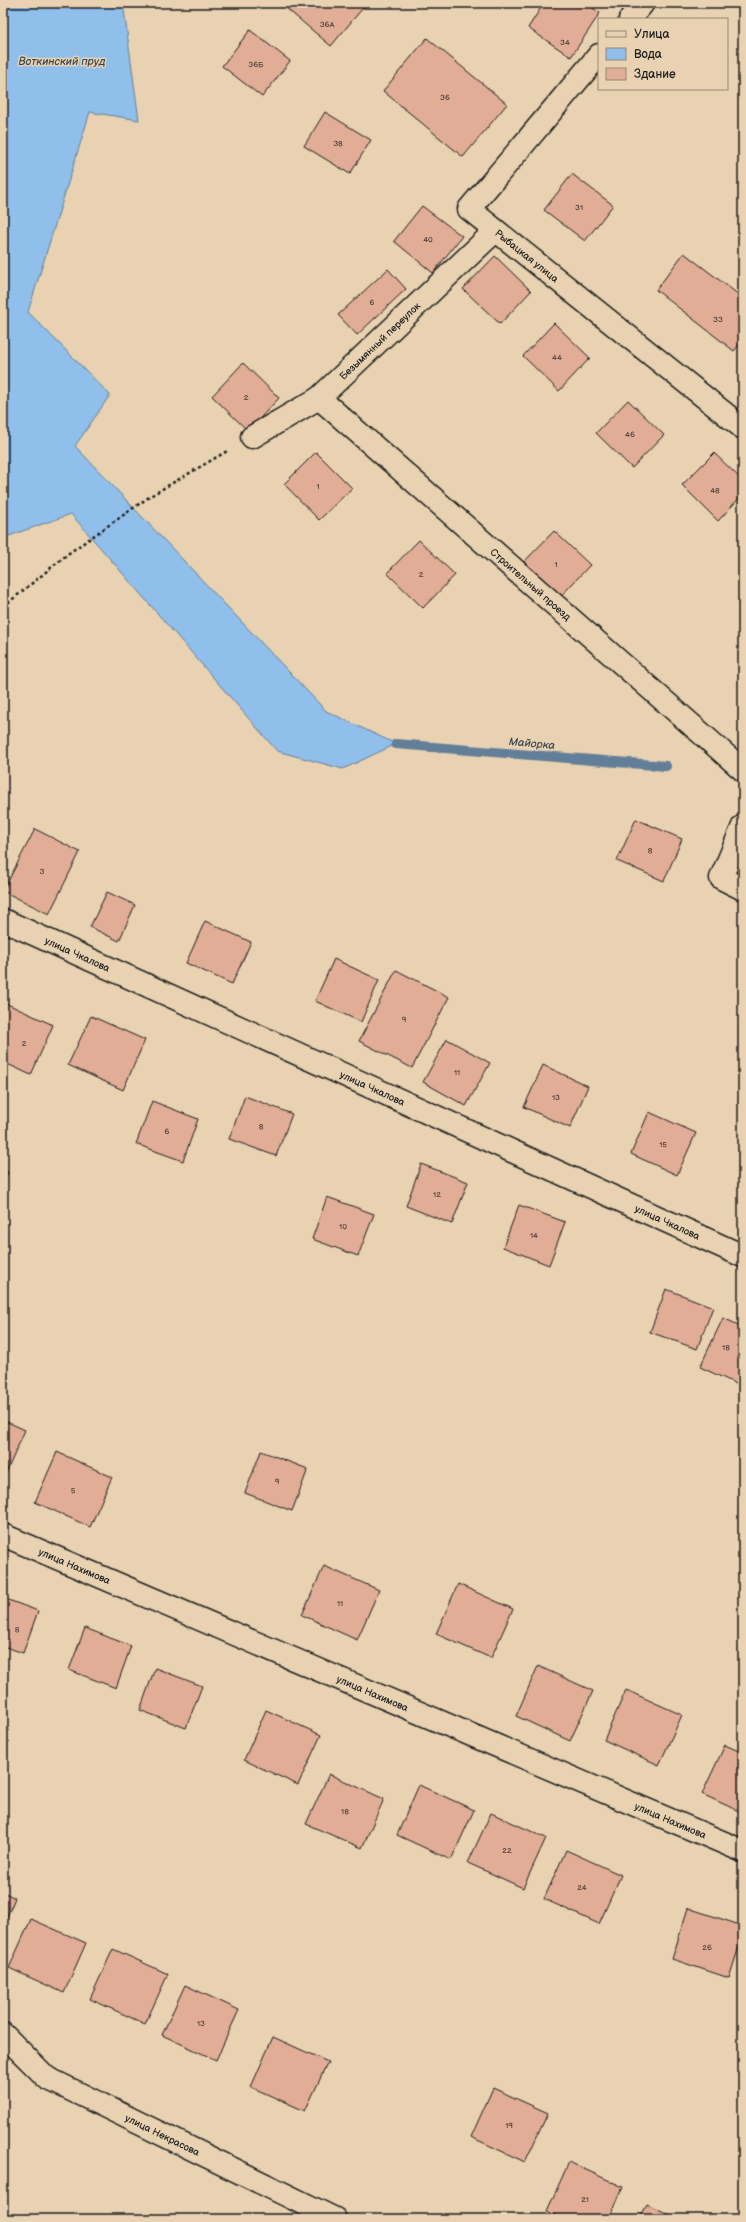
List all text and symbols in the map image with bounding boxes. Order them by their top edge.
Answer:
legend [598,18,728,90]
house number: 36А [320,20,334,29]
text: Улица [634,27,670,42]
house number: 34 [560,38,570,47]
text: Вода [634,47,662,62]
water label: Воткинский пруд [18,55,106,68]
house number: 36Б [248,60,264,69]
text: Здание [634,67,676,82]
house number: 36 [440,93,450,102]
house number: 38 [333,139,343,148]
house number: 31 [575,203,583,212]
street label: Рыбацкая улица [492,227,561,285]
house number: 40 [423,235,433,244]
house number: 6 [370,298,375,307]
street label: Безымянный переулок [337,300,424,382]
house number: 33 [713,315,723,324]
house number: 44 [552,353,562,362]
house number: 2 [244,393,249,402]
house number: 46 [625,430,635,439]
house number: 1 [316,482,320,491]
house number: 48 [710,486,720,495]
street label: Строительный проезд [488,546,573,623]
house number: 1 [554,560,558,569]
house number: 2 [419,570,424,579]
water label: Майорка [508,735,556,752]
house number: 8 [648,846,653,855]
house number: 3 [40,867,45,876]
street label: улица Чкалова [43,935,112,975]
house number: 9 [402,1015,407,1024]
house number: 2 [22,1039,27,1048]
house number: 11 [454,1068,460,1077]
street label: улица Чкалова [338,1069,407,1109]
house number: 13 [552,1093,560,1102]
house number: 8 [259,1122,264,1131]
house number: 6 [165,1127,170,1136]
house number: 15 [659,1140,667,1149]
house number: 12 [433,1190,441,1199]
street label: улица Чкалова [633,1203,702,1243]
house number: 10 [339,1222,347,1231]
house number: 14 [530,1231,538,1240]
house number: 18 [722,1343,730,1352]
house number: 9 [275,1477,280,1486]
house number: 5 [71,1486,76,1495]
street label: улица Нахимова [37,1546,112,1587]
house number: 11 [337,1599,343,1608]
house number: 8 [15,1625,20,1634]
street label: улица Нахимова [335,1673,410,1714]
street label: улица Нахимова [633,1800,708,1842]
house number: 18 [341,1807,349,1816]
house number: 22 [502,1846,512,1855]
house number: 24 [577,1883,587,1892]
house number: 26 [702,1943,712,1952]
house number: 13 [197,2019,205,2028]
street label: улица Некрасова [123,2112,202,2159]
house number: 19 [505,2121,513,2130]
house number: 21 [581,2195,589,2204]

